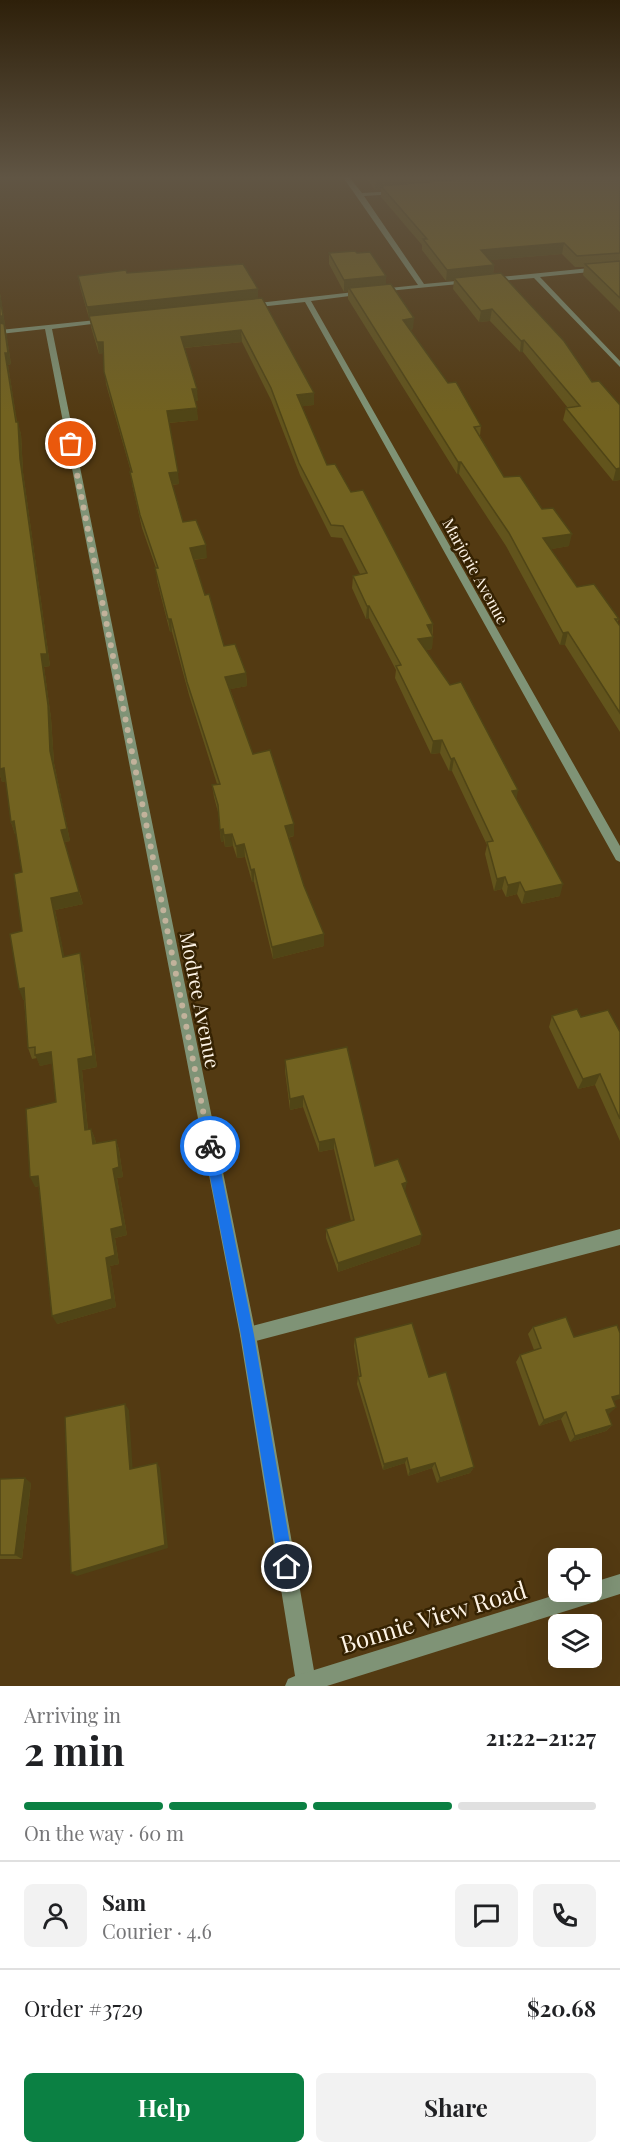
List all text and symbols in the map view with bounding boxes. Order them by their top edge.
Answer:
pin [45,418,96,469]
icon: bag [54,427,87,460]
street label: Marjorie Avenue [438,514,514,628]
street label: Modree Avenue [175,929,227,1071]
courier [180,1116,240,1176]
icon: bike [194,1130,227,1163]
pin [261,1541,312,1592]
map controls [548,1548,602,1668]
button: locate [548,1548,602,1602]
icon: home [270,1550,303,1583]
street label: Bonnie View Road [336,1572,530,1660]
button: layers [548,1614,602,1668]
text: Arriving in [24,1701,121,1728]
text: 21:22–21:27 [486,1722,596,1752]
text: 2 min [24,1724,125,1776]
text: On the way · 60 m [24,1819,184,1846]
button: person [24,1884,87,1947]
button: chat [455,1884,518,1947]
button: phone [533,1884,596,1947]
text: Sam [102,1887,146,1917]
text: Courier · 4.6 [102,1917,212,1944]
text: Order #3729 [24,1993,143,2023]
text: $20.68 [527,1993,596,2023]
button: Help [24,2073,304,2142]
button: Share [316,2073,596,2142]

